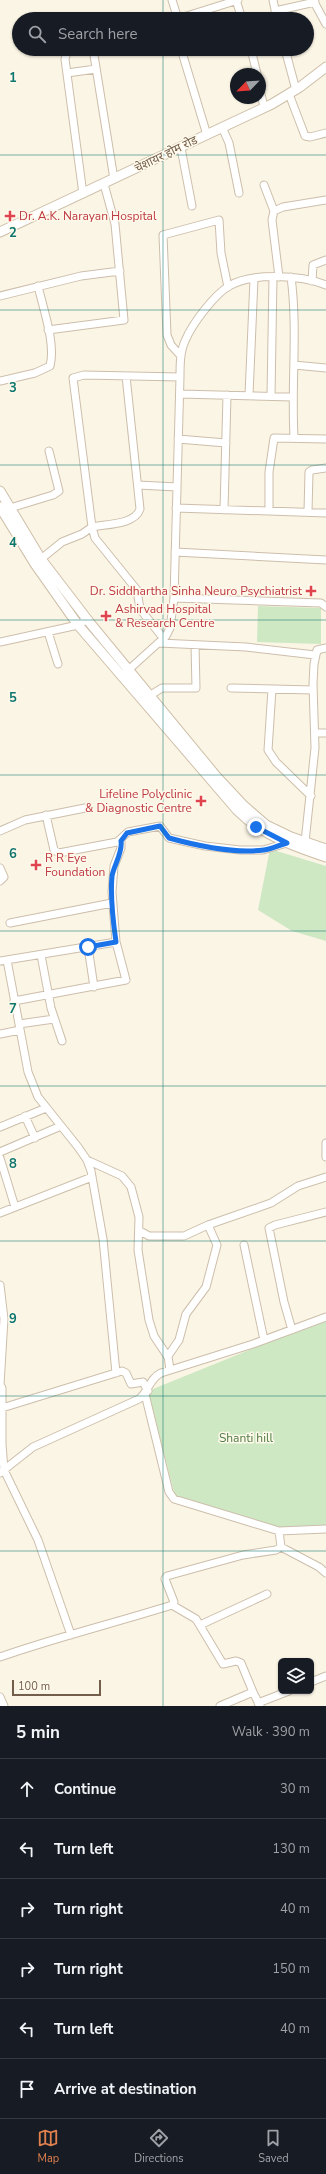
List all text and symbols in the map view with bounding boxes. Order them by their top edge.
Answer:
search box [12,12,314,56]
icon: search [26,23,48,45]
text: Search here [58,24,138,44]
north arrow [230,68,266,104]
text: 1 [9,69,17,87]
street label: चेशायर होम रोड [132,132,201,176]
place label: Dr. A.K. Narayan Hospital [19,208,157,224]
marker: Dr. A.K. Narayan Hospital [4,210,16,222]
text: 2 [9,224,17,242]
text: 3 [9,379,17,397]
text: 4 [9,534,17,552]
place label: Dr. Siddhartha Sinha Neuro Psychiatrist [90,583,303,599]
marker: Dr. Siddhartha Sinha Neuro Psychiatrist [305,585,317,597]
place label: Ashirvad Hospital & Research Centre [115,601,215,631]
marker: Ashirvad Hospital & Research Centre [100,610,112,622]
text: 5 [9,689,17,707]
place label: Lifeline Polyclinic & Diagnostic Centre [85,786,192,816]
marker: Lifeline Polyclinic & Diagnostic Centre [195,795,207,807]
route end [247,818,265,836]
text: 6 [9,845,17,863]
place label: R R Eye Foundation [45,850,105,880]
marker: R R Eye Foundation [30,859,42,871]
route start [79,938,97,956]
text: 7 [9,1000,17,1018]
text: 8 [9,1155,17,1173]
text: 9 [9,1310,17,1328]
park label: Shanti hill [219,1430,274,1446]
map controls [278,1658,314,1694]
button: layers [278,1658,314,1694]
scale bar [12,1678,101,1697]
text: 100 m [18,1679,50,1694]
text: 5 min [16,1721,60,1744]
text: Walk · 390 m [232,1723,310,1741]
icon: ahead [16,1778,38,1800]
text: Continue [54,1779,116,1799]
text: 30 m [280,1780,310,1798]
icon: left [16,1838,38,1860]
text: Turn left [54,1839,113,1859]
text: 130 m [272,1840,310,1858]
icon: right [16,1898,38,1920]
text: Turn right [54,1899,123,1919]
text: 40 m [280,1900,310,1918]
icon: right [16,1958,38,1980]
text: Turn right [54,1959,123,1979]
text: 150 m [272,1960,310,1978]
icon: left [16,2018,38,2040]
text: Turn left [54,2019,113,2039]
text: 40 m [280,2020,310,2038]
icon: arrive [16,2078,38,2100]
text: Arrive at destination [54,2079,197,2099]
tab: Map [37,2127,59,2166]
tab: Directions [134,2127,184,2166]
tab: Saved [258,2127,289,2166]

